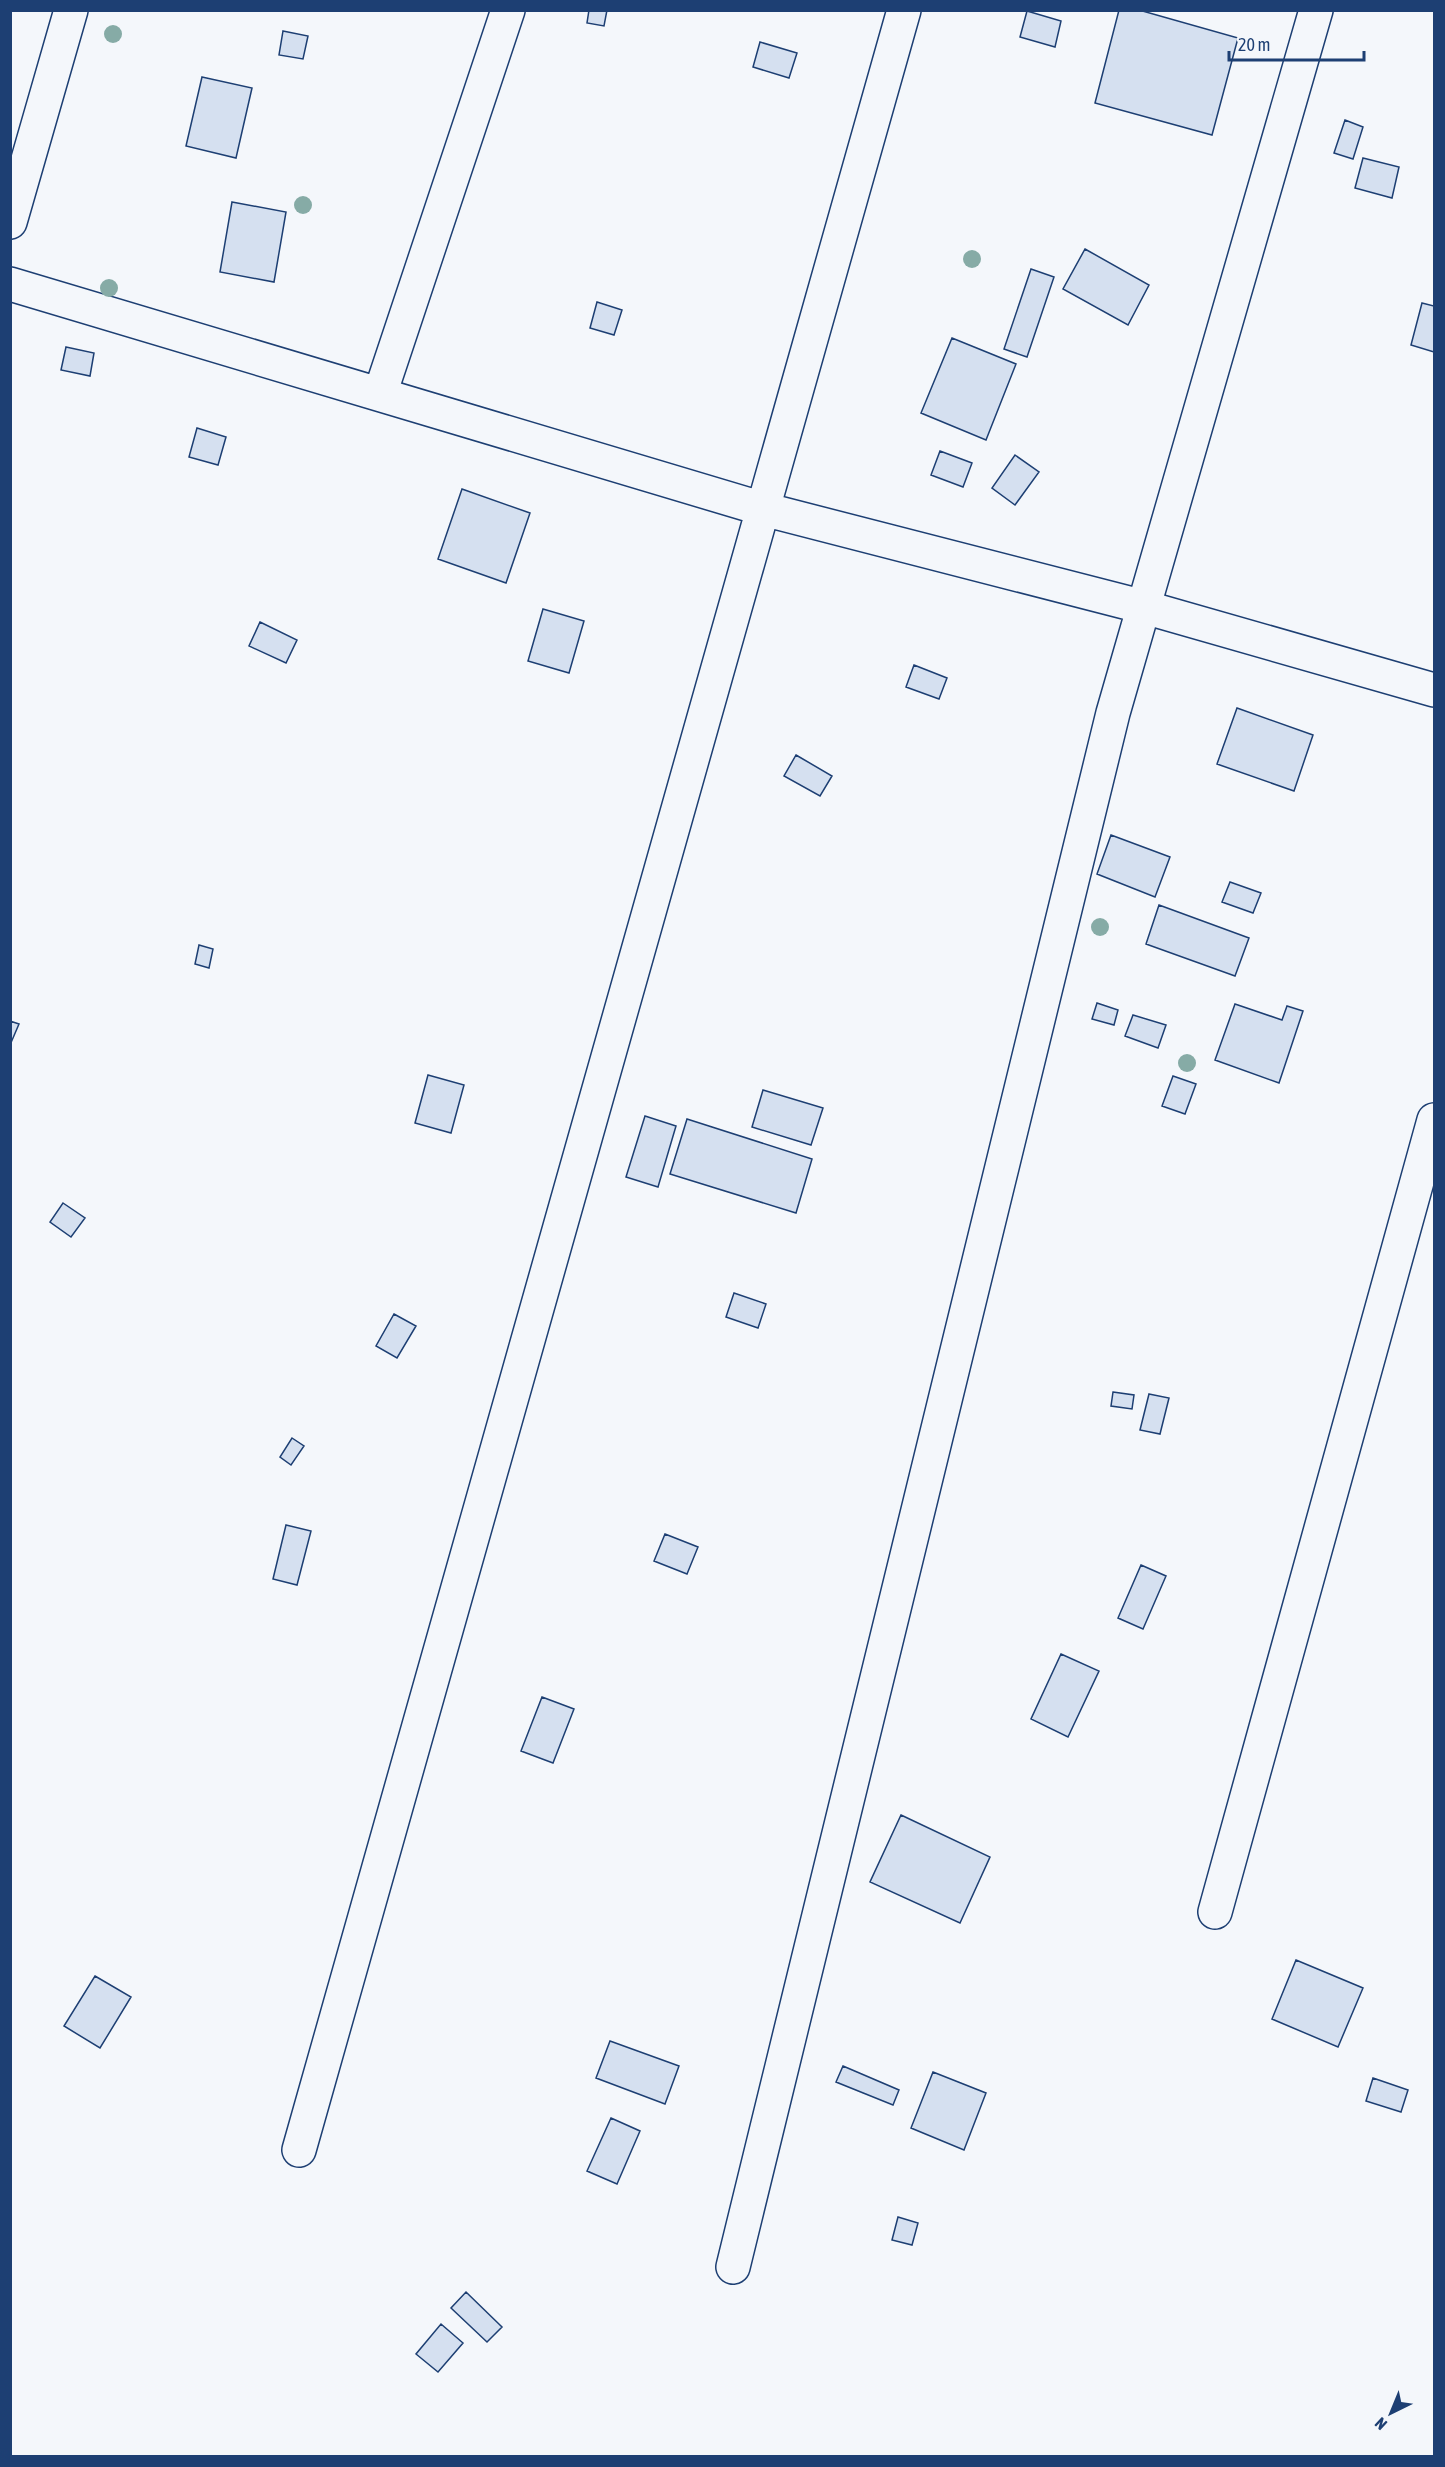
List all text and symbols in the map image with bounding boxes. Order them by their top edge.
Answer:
scale bar [1229,24,1364,62]
text: 20 m [1238,34,1270,55]
north arrow [1361,2383,1421,2443]
text: N [1371,2414,1390,2434]

